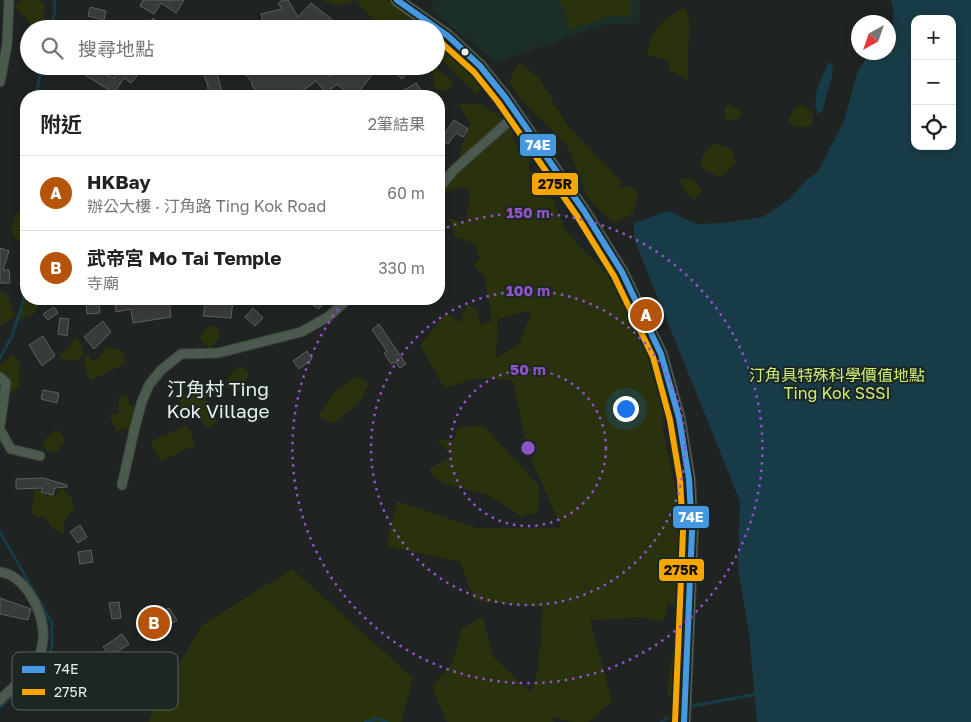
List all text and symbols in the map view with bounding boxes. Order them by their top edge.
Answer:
north arrow [851,15,896,60]
map controls [911,15,956,150]
button: + [911,15,956,60]
search box [20,20,445,75]
icon: search [38,34,66,62]
text: 搜尋地點 [78,37,154,60]
unlabelled marker [460,47,470,57]
button: − [911,60,956,105]
button: locate [911,105,956,150]
text: 附近 [40,111,82,137]
text: 2筆結果 [368,114,425,134]
line badge: 74E [519,133,557,157]
text: 74E [525,136,551,153]
text: HKBay [87,170,151,193]
line badge: 275R [531,172,579,196]
text: 275R [538,175,572,192]
text: A [50,183,62,203]
text: 60 m [387,183,425,203]
text: 辦公大樓 · 汀角路 Ting Kok Road [87,196,326,216]
text: 150 m [506,203,550,221]
text: 武帝宮 Mo Tai Temple [87,246,281,269]
text: B [50,258,62,278]
text: 330 m [378,258,425,278]
text: 寺廟 [87,273,119,293]
text: 100 m [506,281,550,299]
pin: A [630,296,662,334]
text: 50 m [510,360,546,378]
park label: 汀角具特殊科學價值地點 Ting Kok SSSI [749,365,925,403]
district label: 汀角村 Ting Kok Village [166,377,270,422]
your location [613,396,639,422]
centre of rings [519,439,537,457]
line badge: 74E [672,505,710,529]
text: 74E [678,508,704,525]
line badge: 275R [658,558,705,582]
text: 275R [664,561,698,578]
pin: B [138,604,170,642]
legend [12,652,178,710]
text: 74E [54,660,79,677]
text: 275R [54,683,87,700]

